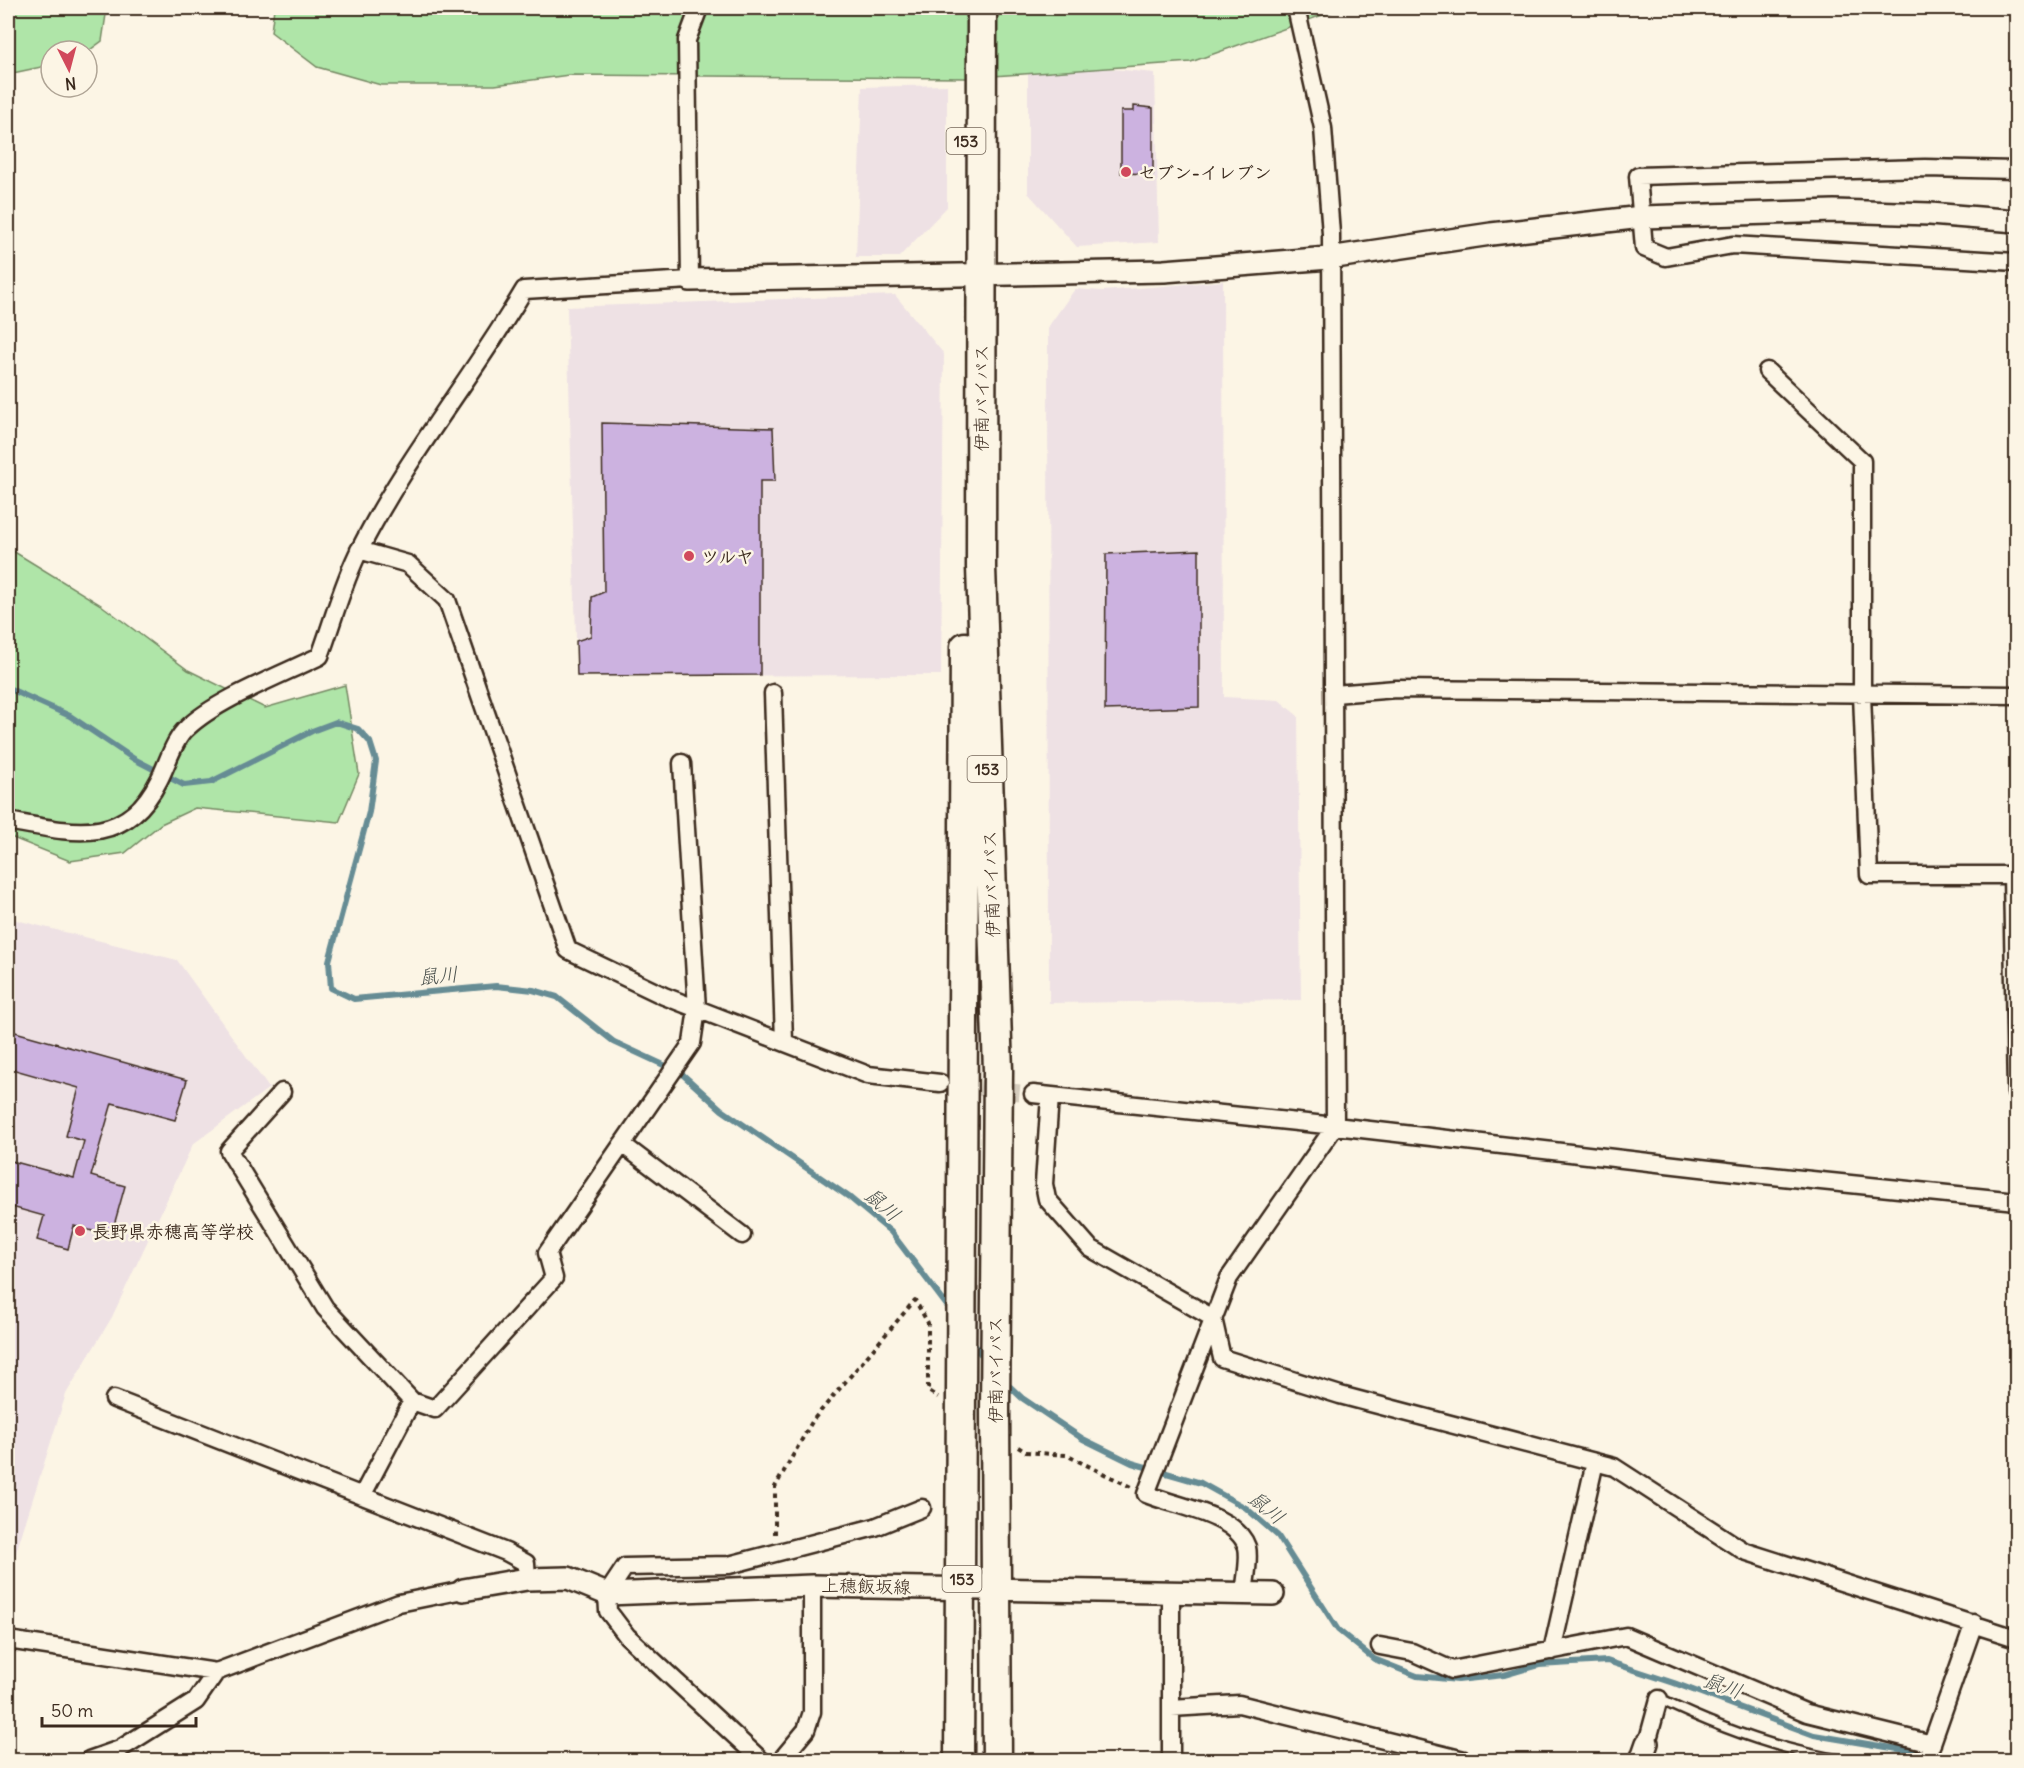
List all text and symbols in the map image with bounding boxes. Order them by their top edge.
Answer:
north arrow [39,39,99,99]
text: N [64,73,77,94]
road number: 153 [946,128,986,154]
place label: セブン-イレブン [1138,161,1272,184]
marker: セブン-イレブン [1119,165,1133,179]
street label: 伊南バイパス [970,344,993,452]
place label: ツルヤ [701,545,754,568]
marker: ツルヤ [682,549,696,563]
road number: 153 [968,756,1006,782]
street label: 伊南バイパス [978,830,1004,938]
water label: 鼠川 [417,961,459,989]
water label: 鼠川 [860,1181,906,1227]
place label: 長野県赤穂高等学校 [92,1220,254,1243]
marker: 長野県赤穂高等学校 [73,1224,87,1238]
street label: 伊南バイパス [984,1316,1007,1424]
water label: 鼠川 [1244,1485,1290,1529]
road number: 153 [942,1566,982,1592]
street label: 上穂飯坂線 [821,1574,911,1598]
water label: 鼠川 [1700,1666,1746,1704]
scale bar [42,1690,196,1728]
text: 50 m [51,1699,93,1722]

